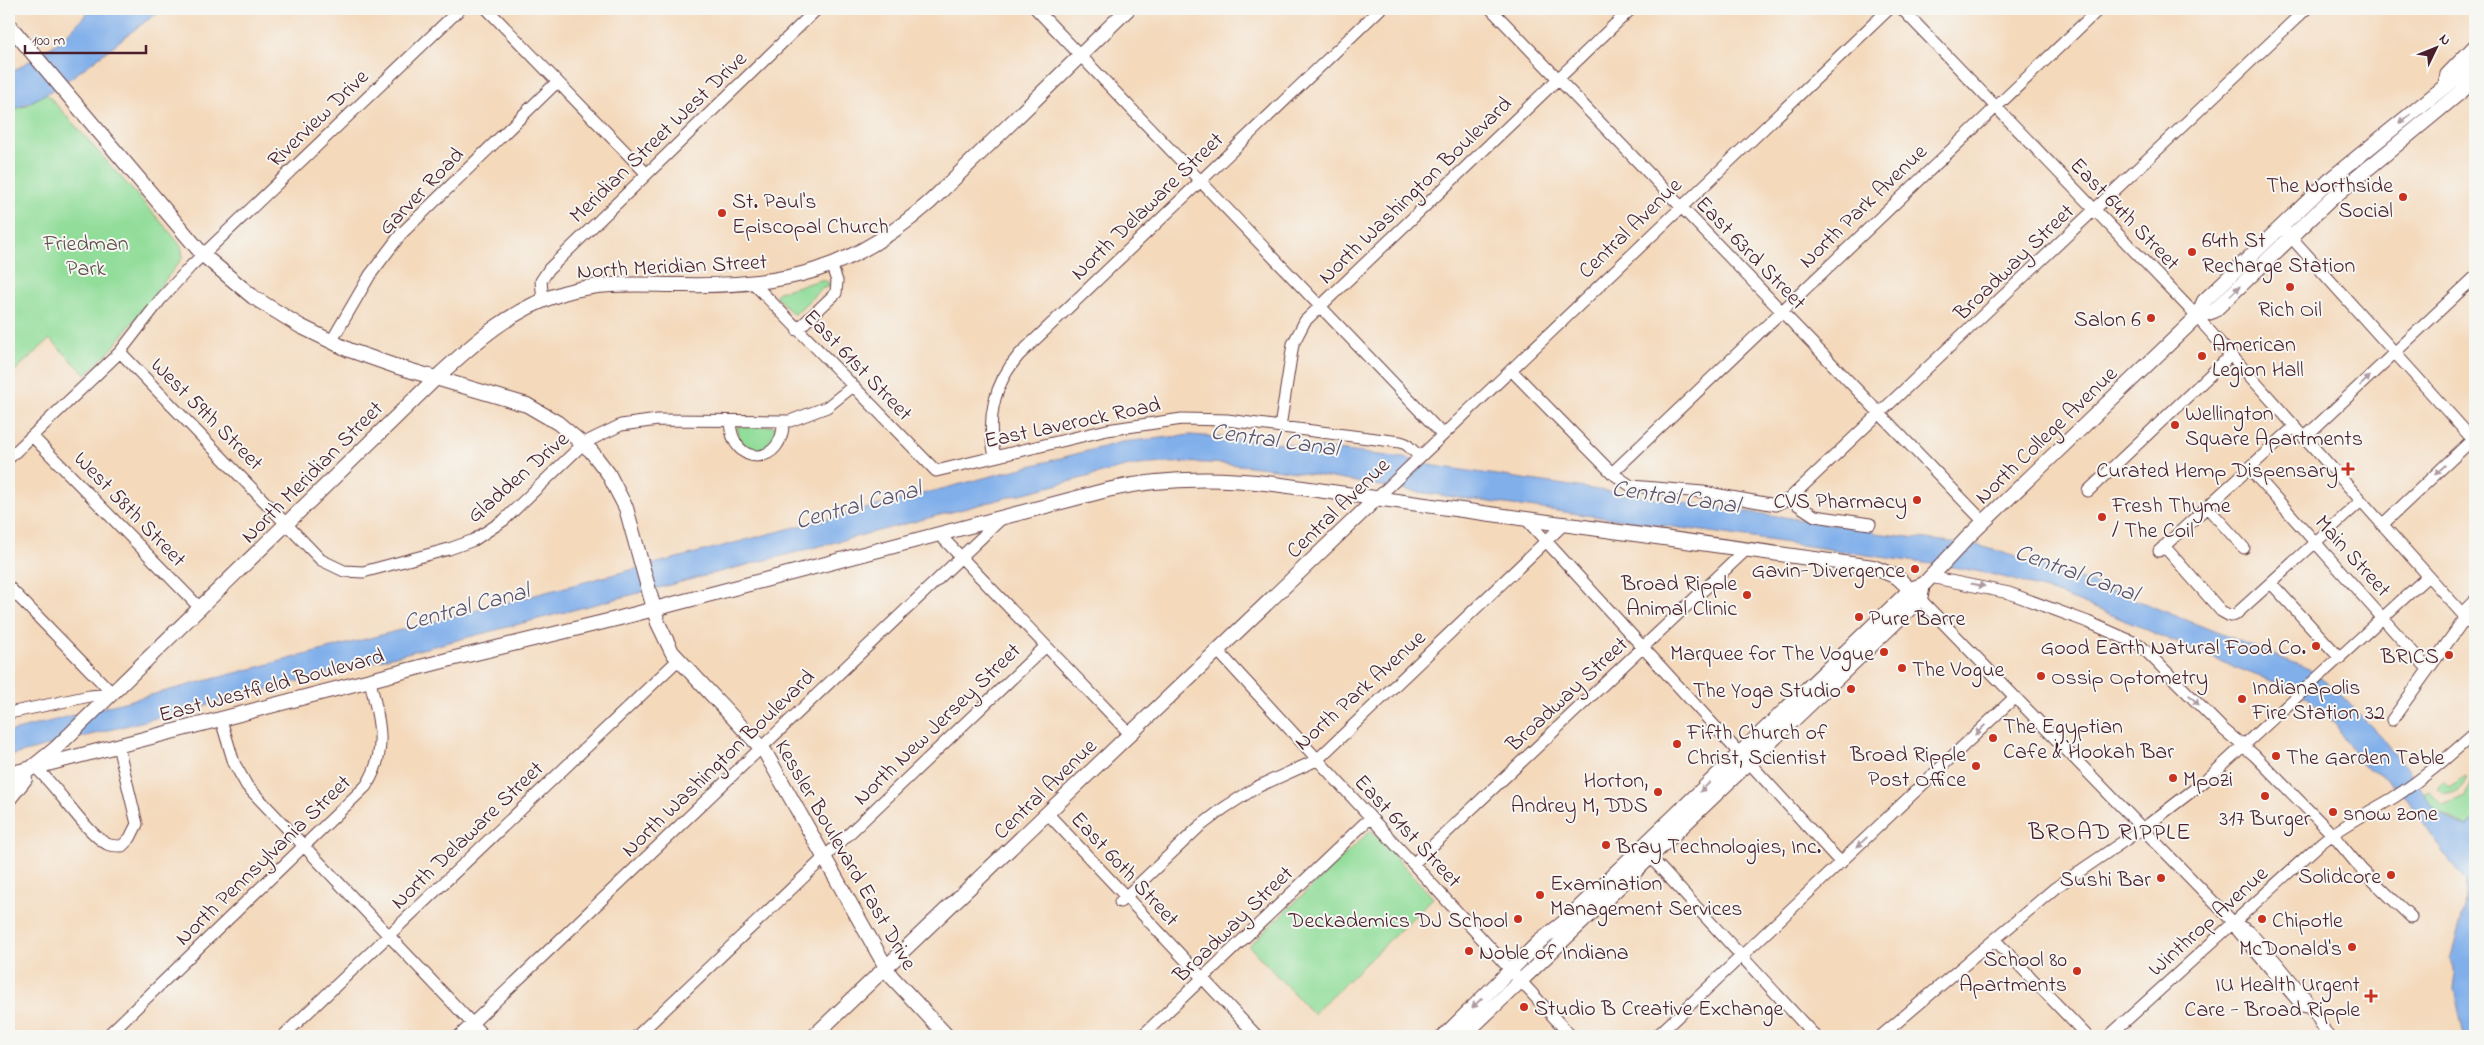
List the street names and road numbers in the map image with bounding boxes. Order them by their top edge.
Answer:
street label: Meridian Street West Drive [563,44,755,232]
street label: Riverview Drive [261,62,377,176]
street label: North Washington Boulevard [1312,90,1521,293]
street label: North Delaware Street [1064,125,1232,289]
street label: North Park Avenue [1793,137,1936,277]
street label: Garver Road [372,141,472,243]
street label: East 64th Street [2061,151,2187,279]
street label: Central Avenue [1572,171,1690,287]
street label: East 63rd Street [1687,190,1813,319]
street label: Broadway Street [1947,197,2084,331]
street label: North Meridian Street [576,247,769,289]
street label: East 61st Street [795,303,919,430]
street label: West 59th Street [142,351,270,480]
street label: North College Avenue [1968,359,2126,514]
street label: East Laverock Road [982,390,1164,458]
street label: North Meridian Street [234,394,392,552]
street label: Gladden Drive [461,425,577,532]
street label: West 58th Street [65,445,193,576]
street label: Central Avenue [1280,451,1398,567]
street label: Main Street [2306,509,2398,606]
street label: North Park Avenue [1288,623,1434,759]
street label: Broadway Street [1499,630,1637,762]
street label: North New Jersey Street [847,636,1030,815]
street label: East Westfield Boulevard [155,641,388,732]
street label: North Washington Boulevard [615,663,824,866]
street label: Central Avenue [987,732,1105,848]
street label: Kessler Boulevard East Drive [765,734,924,977]
street label: North Delaware Street [384,754,552,918]
street label: North Pennsylvania Street [169,768,361,955]
street label: East 61st Street [1345,768,1469,897]
street label: East 60th Street [1062,805,1186,935]
street label: Broadway Street [1166,859,1303,993]
street label: Winthrop Avenue [2142,859,2276,985]

